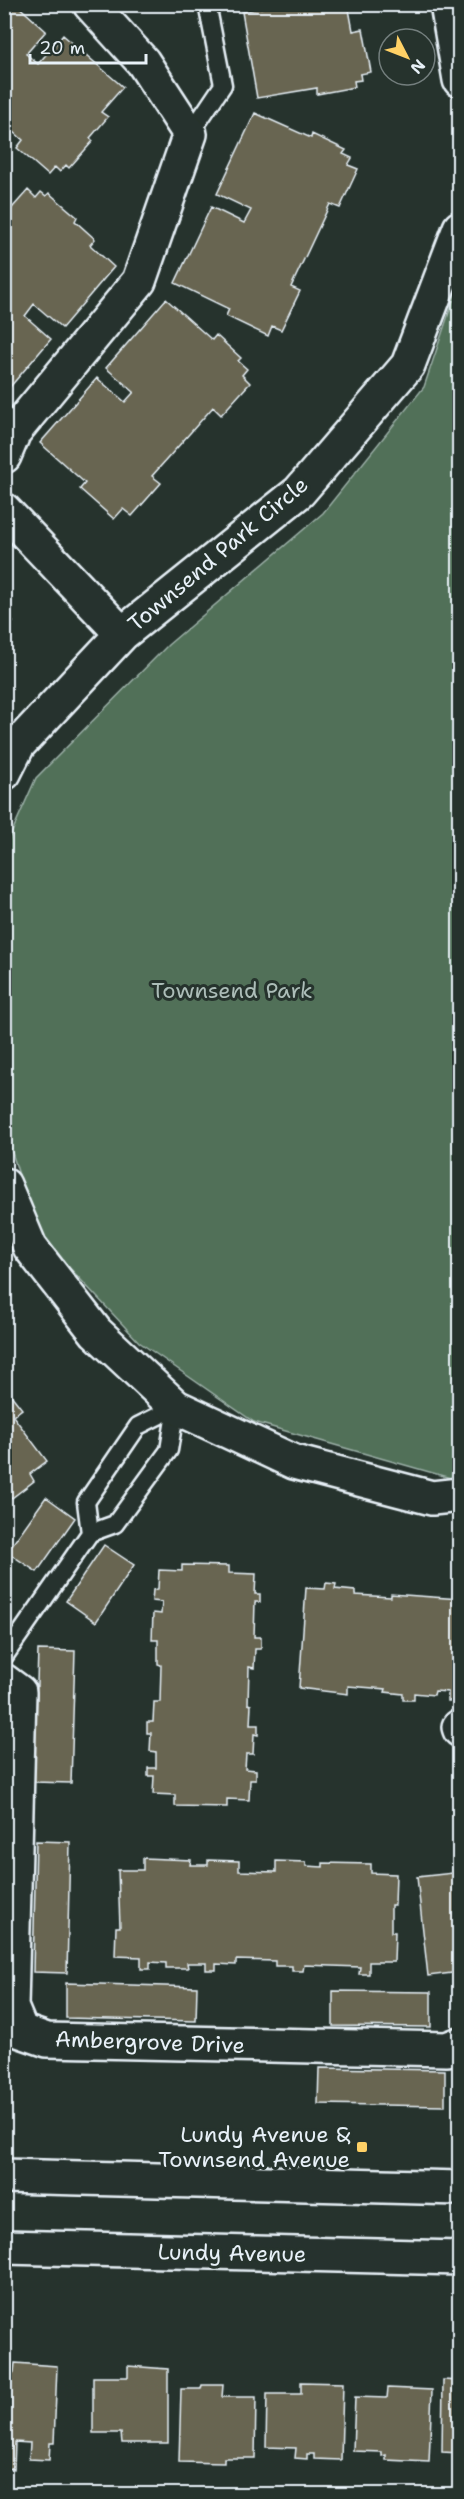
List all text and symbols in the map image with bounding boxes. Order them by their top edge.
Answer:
scale bar [30,27,146,65]
north arrow [377,27,437,87]
text: 20 m [39,36,85,60]
text: N [406,55,430,78]
street label: Townsend Park Circle [122,470,314,638]
park label: Townsend Park [151,976,313,1005]
street label: Ambergrove Drive [55,2024,245,2060]
place label: Lundy Avenue & Townsend Avenue [158,2120,351,2174]
marker: Lundy Avenue & Townsend Avenue [355,2140,369,2154]
street label: Lundy Avenue [157,2237,307,2269]

